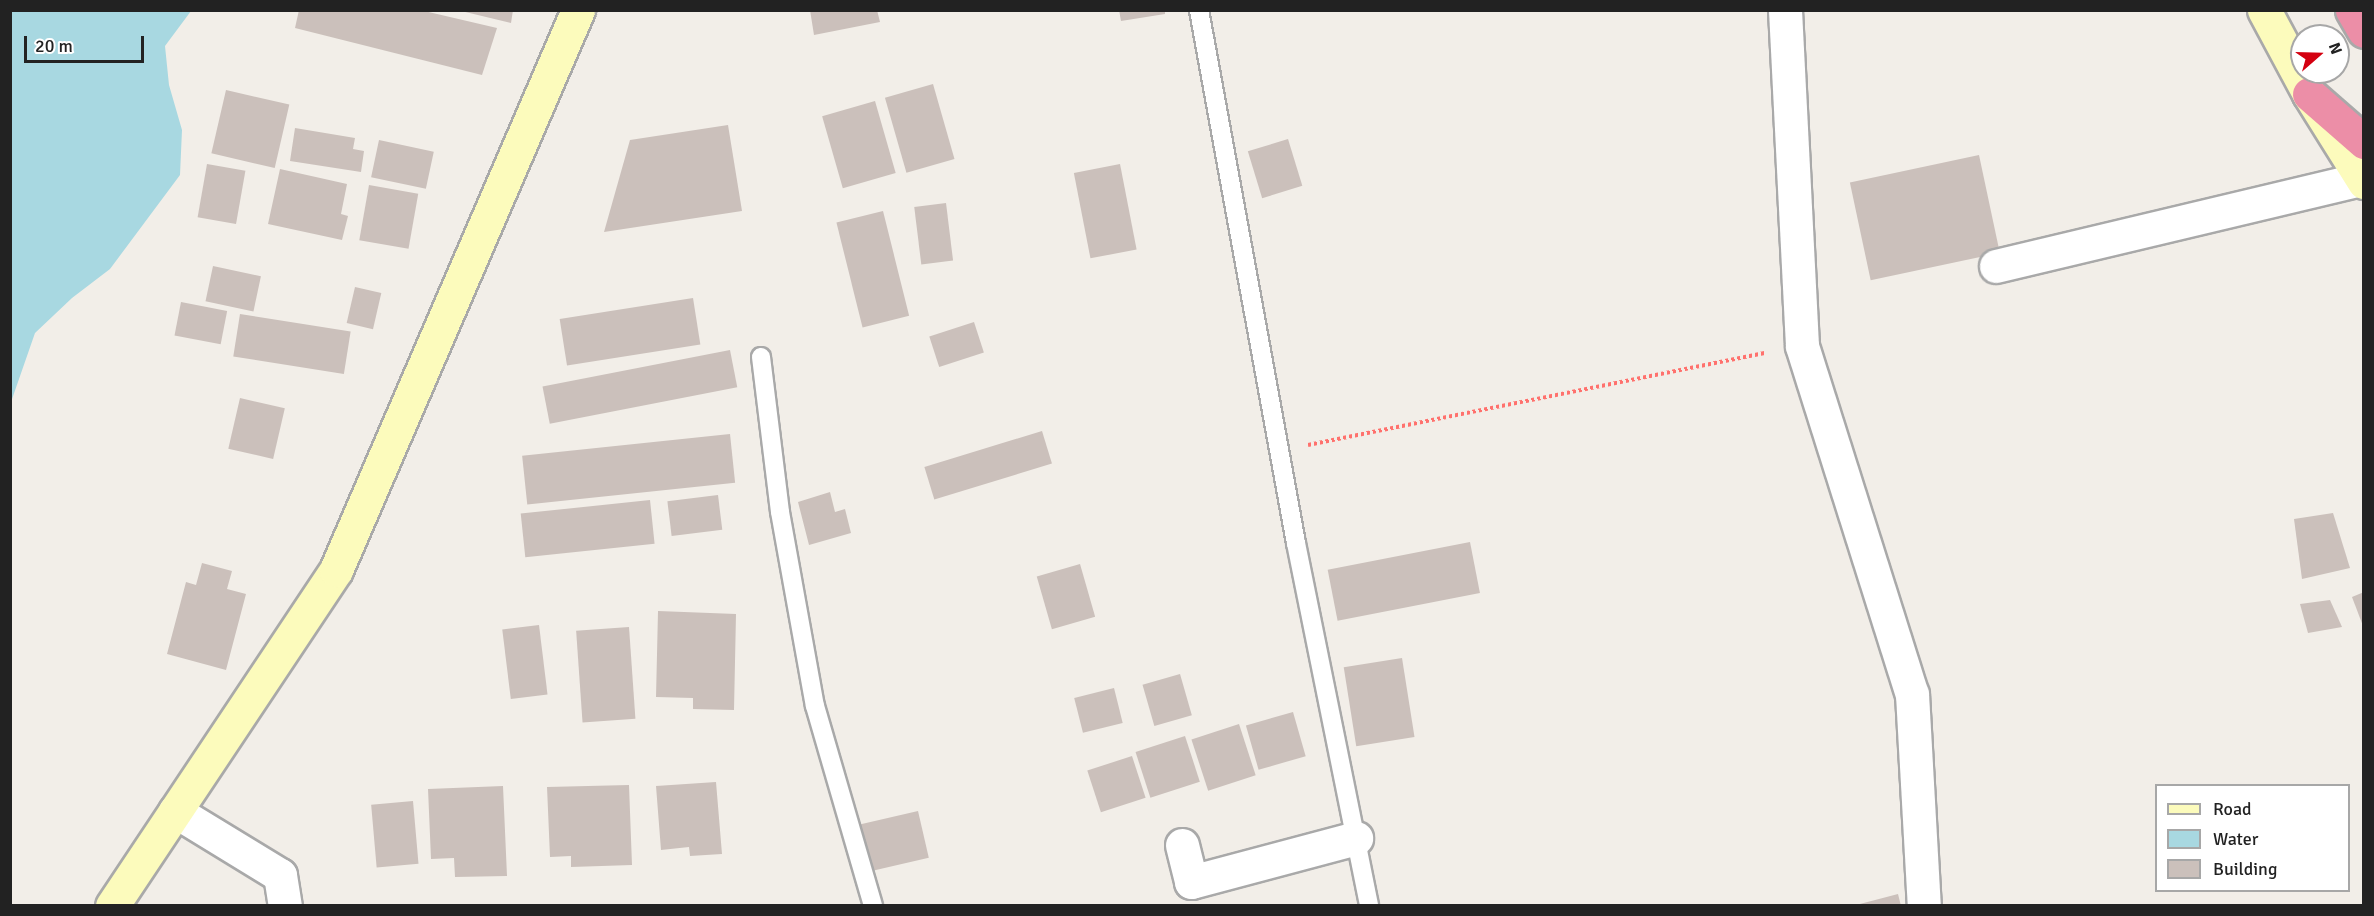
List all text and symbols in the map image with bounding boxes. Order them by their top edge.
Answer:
scale bar [27,24,147,62]
north arrow [2290,24,2350,84]
text: 20 m [35,35,73,57]
text: N [2324,40,2346,57]
legend [2155,784,2350,892]
text: Road [2213,798,2252,820]
text: Water [2213,828,2258,850]
text: Building [2213,858,2277,880]

